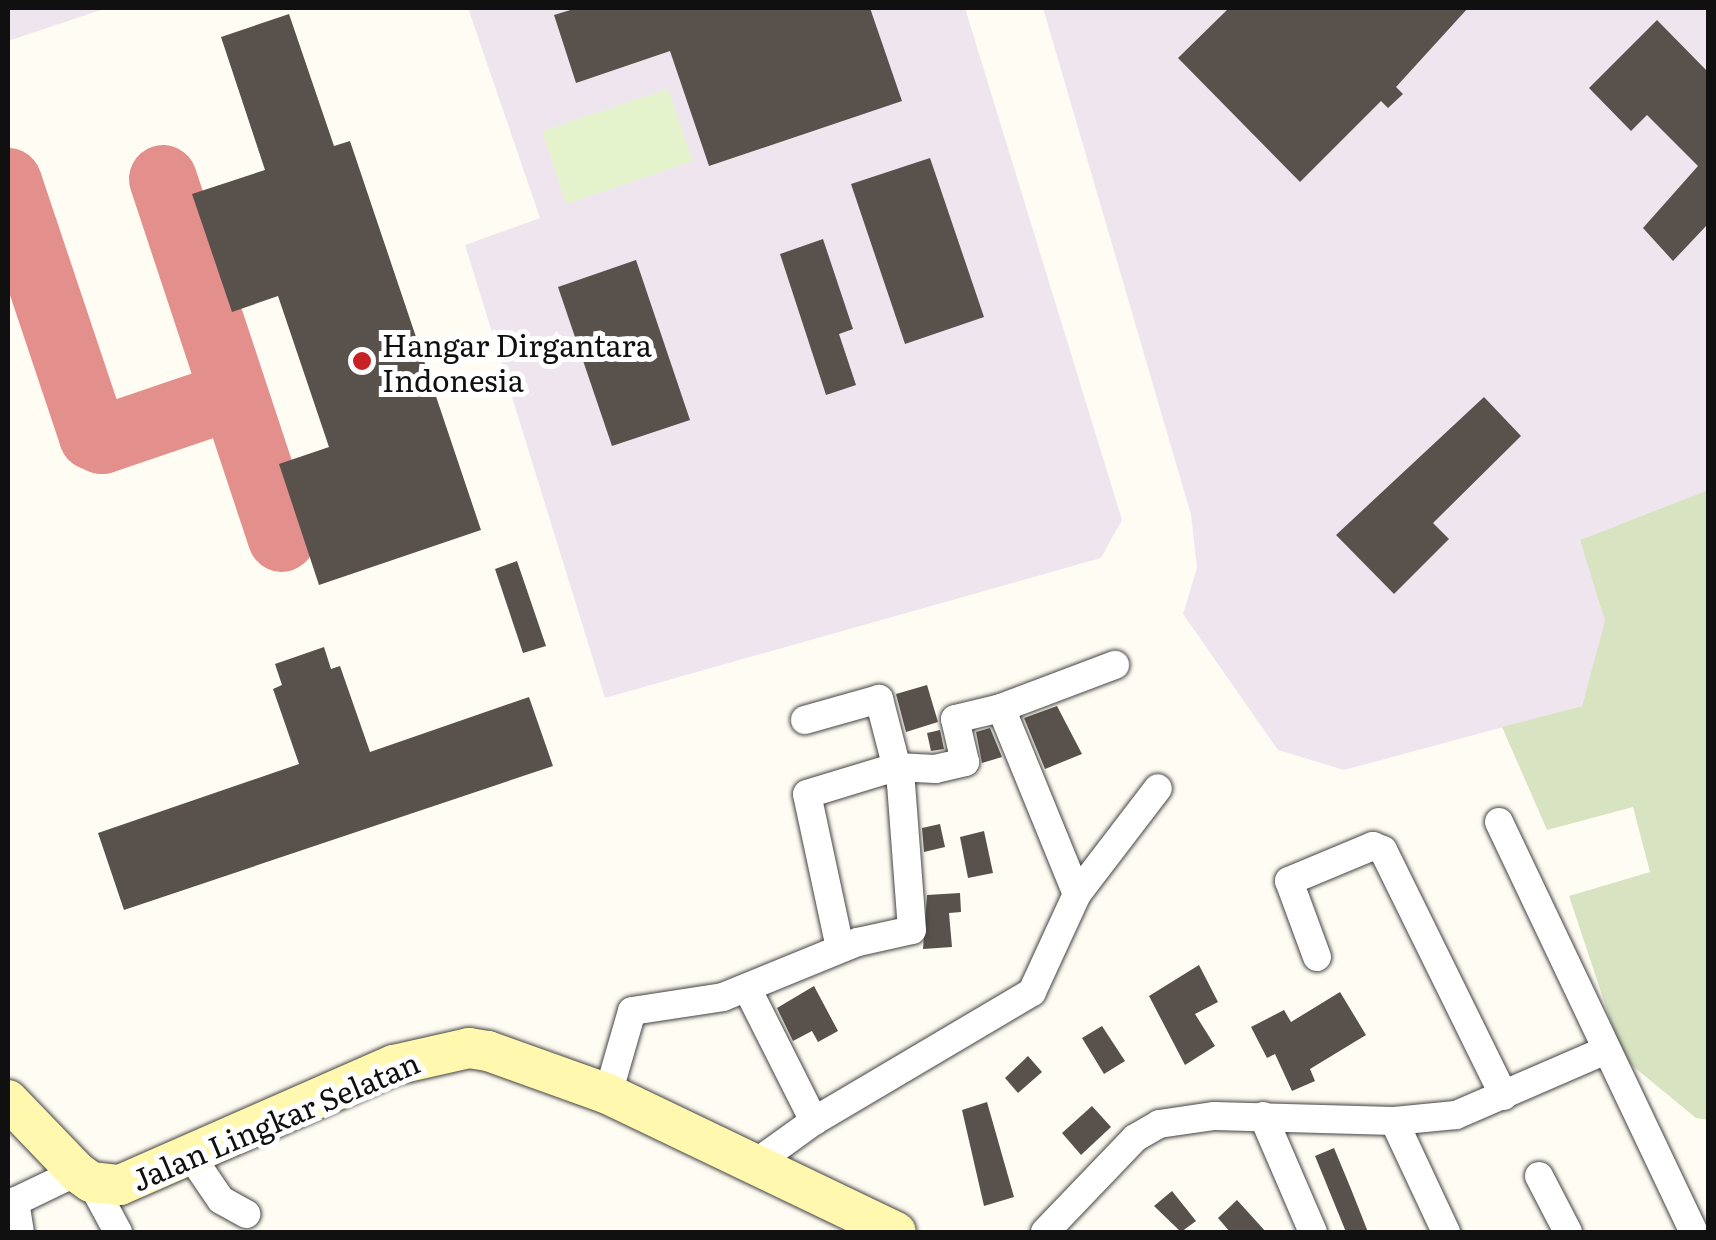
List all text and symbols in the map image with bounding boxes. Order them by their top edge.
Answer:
place label: Hangar Dirgantara Indonesia [382,326,652,396]
marker: Hangar Dirgantara Indonesia [351,350,373,372]
street label: Jalan Lingkar Selatan [126,1043,424,1197]

